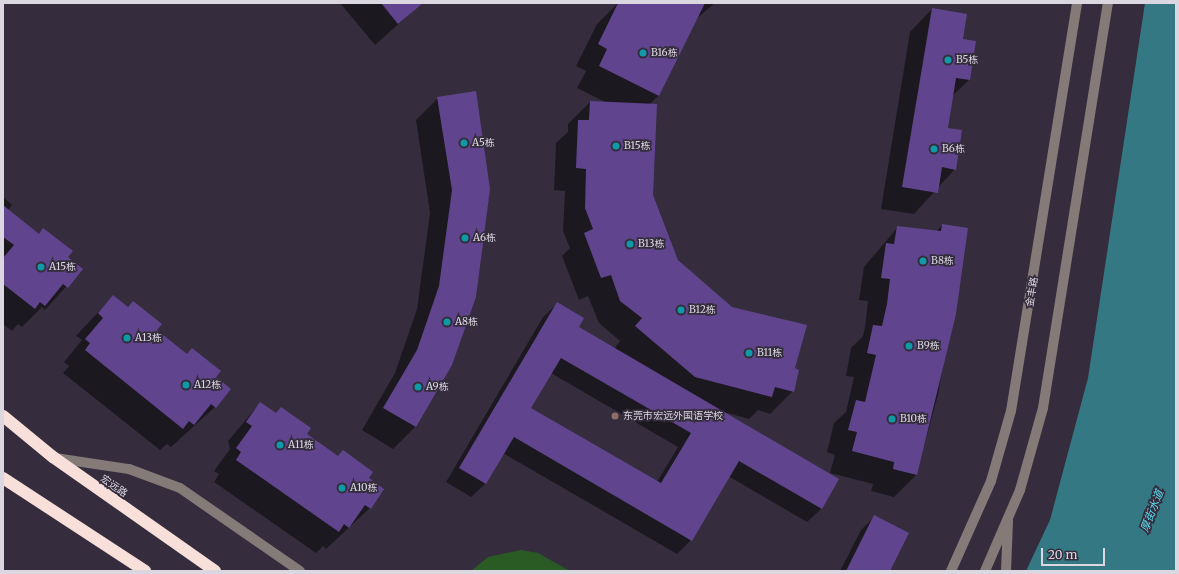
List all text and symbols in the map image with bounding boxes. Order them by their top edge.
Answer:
place label: B16栋 [651,47,678,59]
marker: B16栋 [638,48,648,58]
place label: B5栋 [956,54,978,66]
marker: B5栋 [943,55,953,65]
place label: A5栋 [472,137,495,149]
marker: A5栋 [459,138,469,148]
place label: B15栋 [624,140,651,152]
marker: B15栋 [611,141,621,151]
place label: B6栋 [942,143,965,155]
marker: B6栋 [929,144,939,154]
place label: A6栋 [473,232,496,244]
marker: A6栋 [460,233,470,243]
place label: B13栋 [638,238,664,250]
marker: B13栋 [625,239,635,249]
place label: B8栋 [931,255,954,267]
marker: B8栋 [918,256,928,266]
place label: A15栋 [49,261,76,273]
marker: A15栋 [36,262,46,272]
street label: 金丰路 [1024,276,1040,308]
place label: B12栋 [689,304,716,316]
marker: B12栋 [676,305,686,315]
place label: A8栋 [455,316,478,328]
marker: A8栋 [442,317,452,327]
place label: A13栋 [135,332,162,344]
marker: A13栋 [122,333,132,343]
place label: B9栋 [917,340,940,352]
marker: B9栋 [904,341,914,351]
place label: B11栋 [757,347,782,359]
marker: B11栋 [744,348,754,358]
place label: A12栋 [194,379,221,391]
marker: A12栋 [181,380,191,390]
place label: A9栋 [426,381,449,393]
marker: A9栋 [413,382,423,392]
place label: 东莞市宏远外国语学校 [623,410,723,422]
marker: 东莞市宏远外国语学校 [610,411,620,421]
place label: B10栋 [900,413,927,425]
marker: B10栋 [887,414,897,424]
place label: A11栋 [288,439,314,451]
marker: A11栋 [275,440,285,450]
street label: 宏远路 [98,472,130,500]
place label: A10栋 [350,482,378,494]
marker: A10栋 [337,483,347,493]
water label: 厚街水道 [1138,488,1166,534]
scale bar [1043,540,1107,566]
text: 20 m [1048,547,1077,562]

